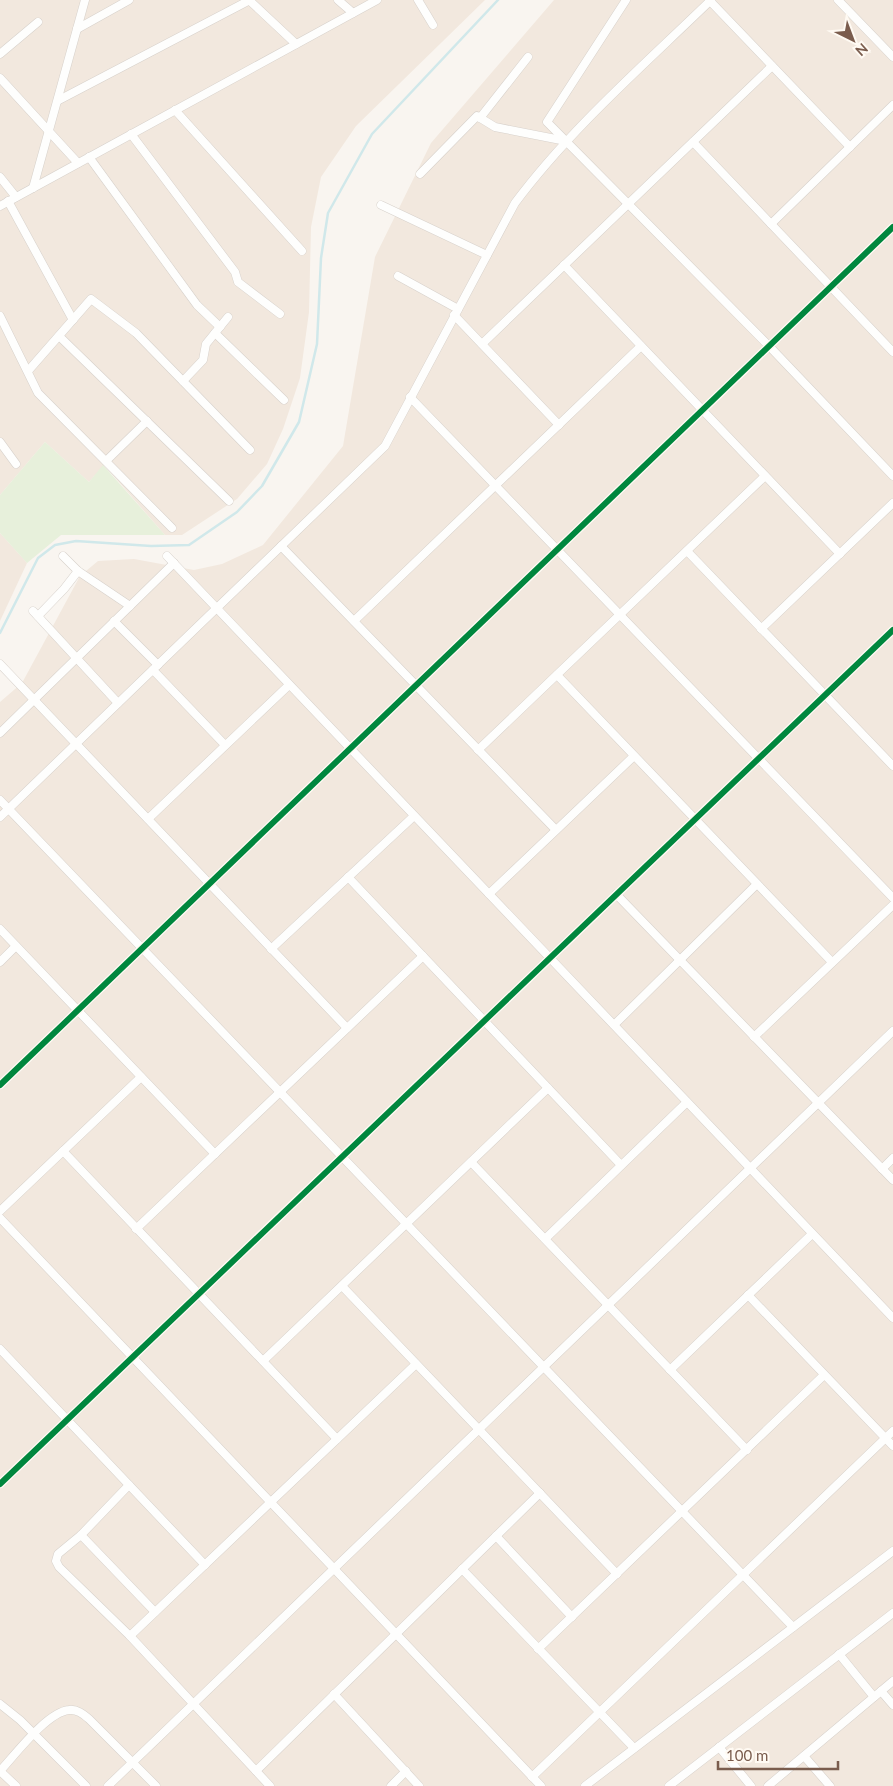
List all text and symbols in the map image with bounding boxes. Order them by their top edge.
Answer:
north arrow [828,15,878,65]
text: N [852,40,872,60]
scale bar [718,1738,838,1770]
text: 100 m [726,1746,768,1764]

